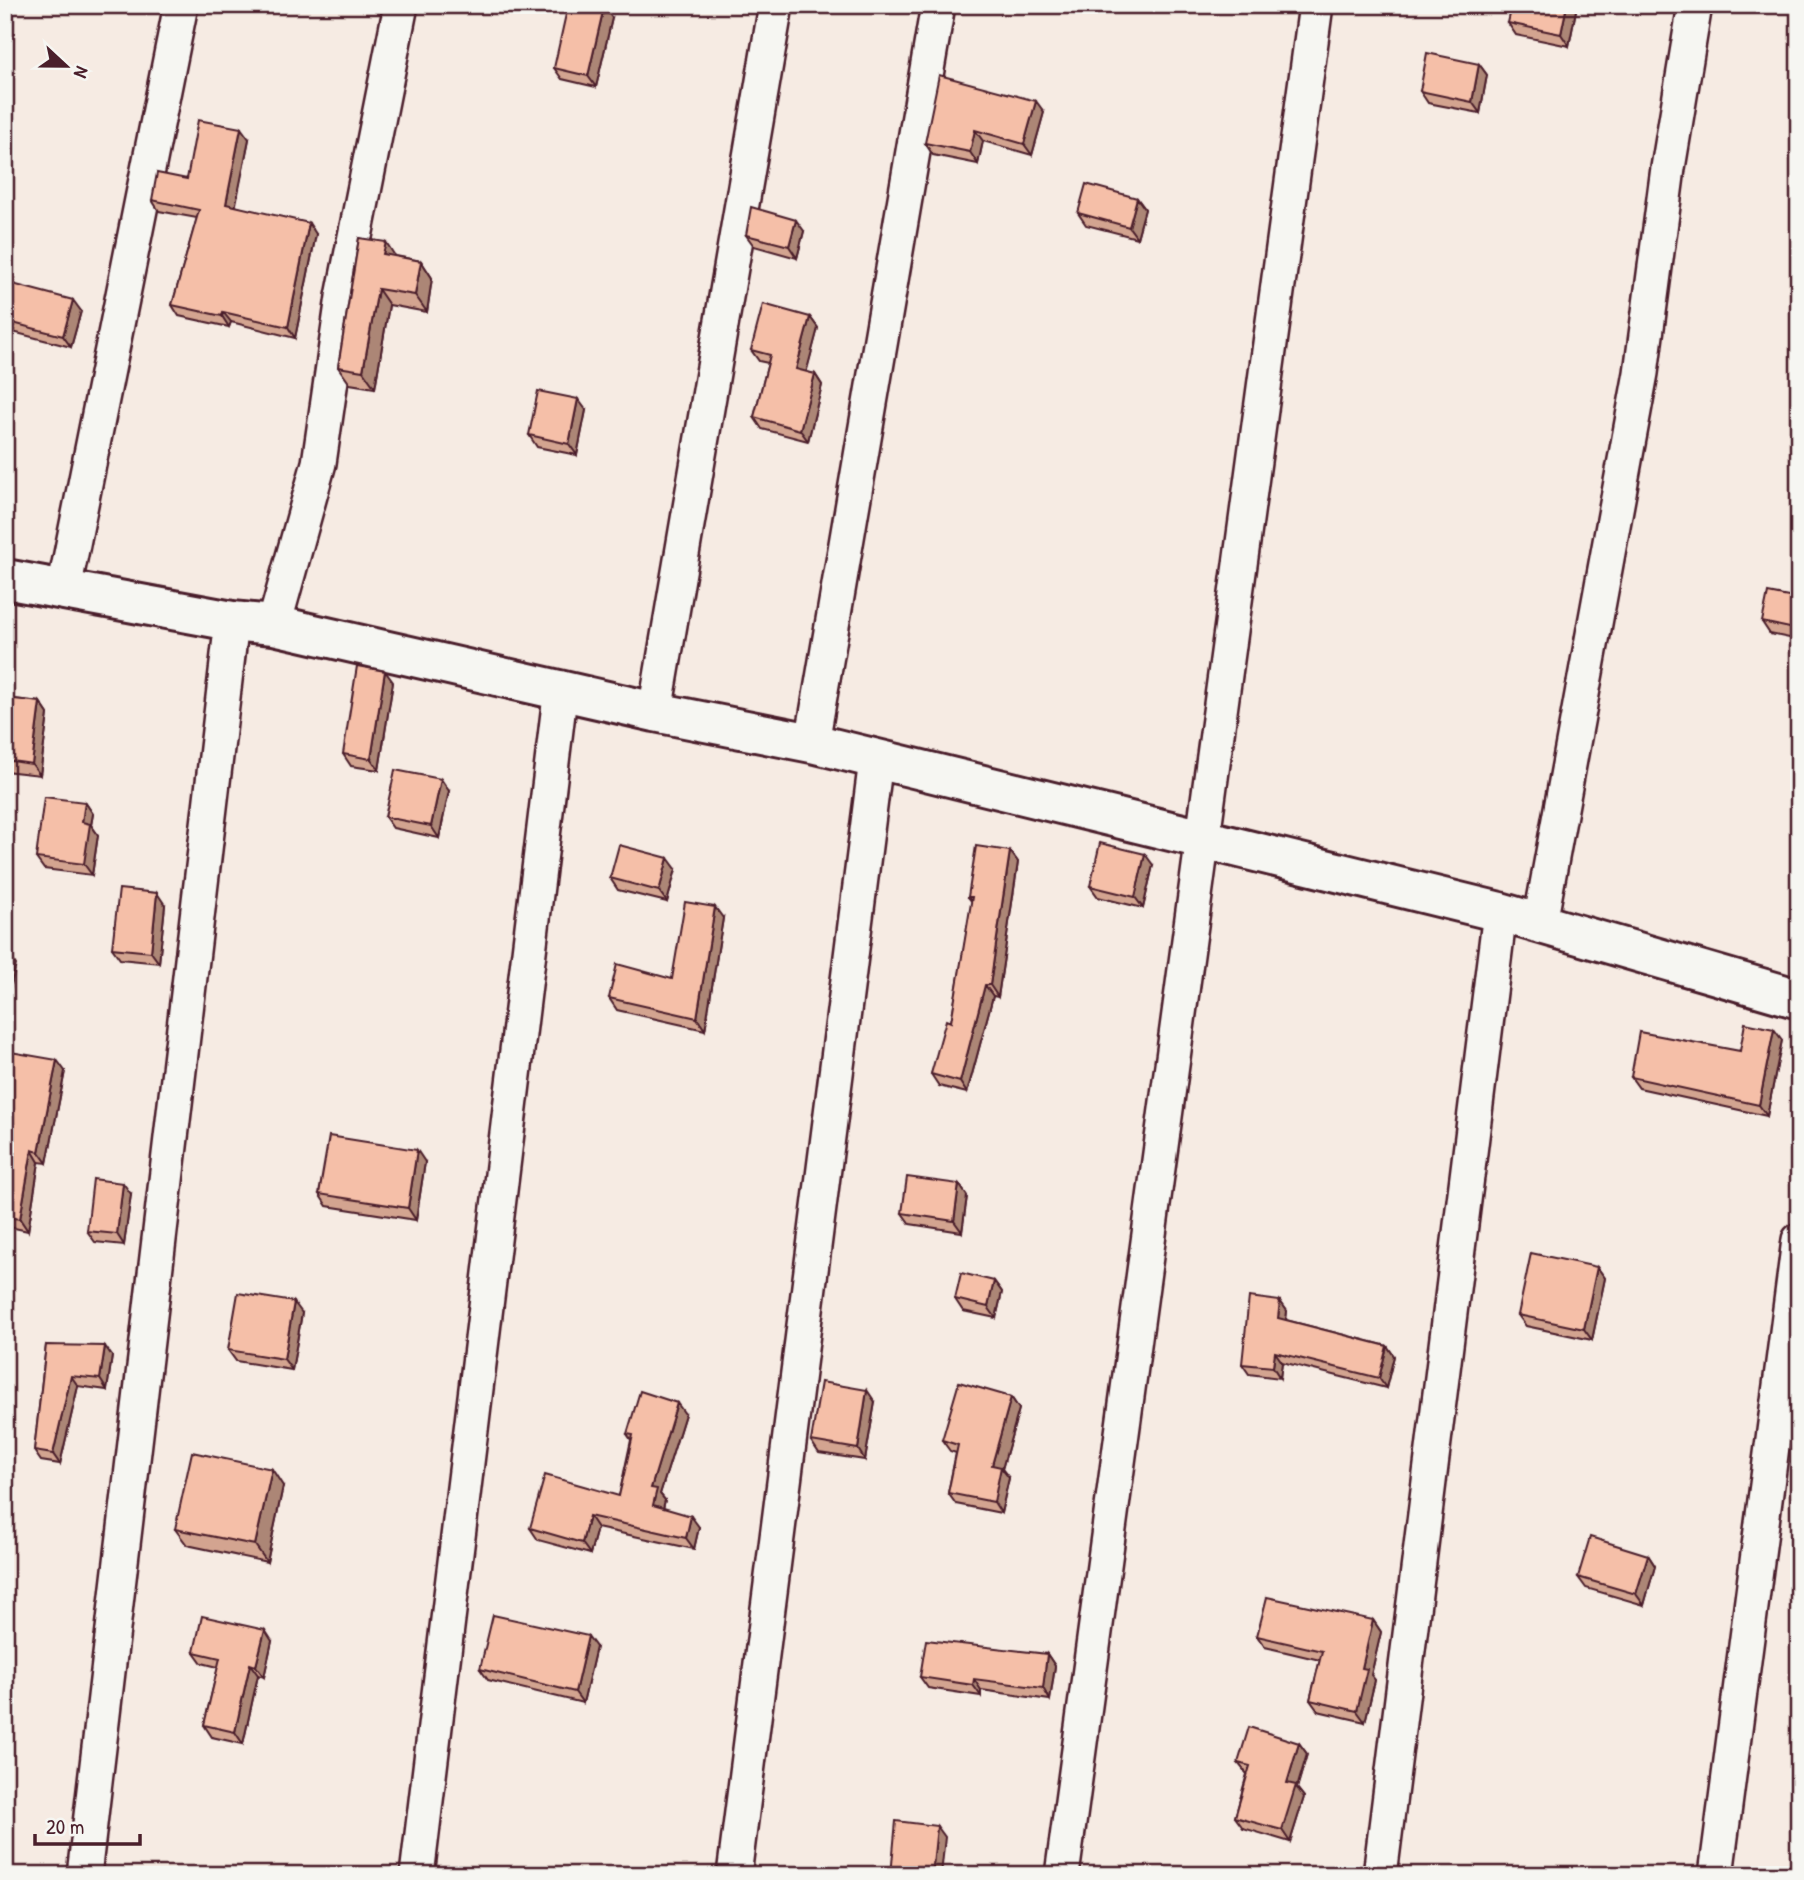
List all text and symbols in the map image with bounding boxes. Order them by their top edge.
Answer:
north arrow [32,32,102,102]
text: N [68,63,96,82]
scale bar [35,1803,140,1847]
text: 20 m [46,1812,84,1841]

